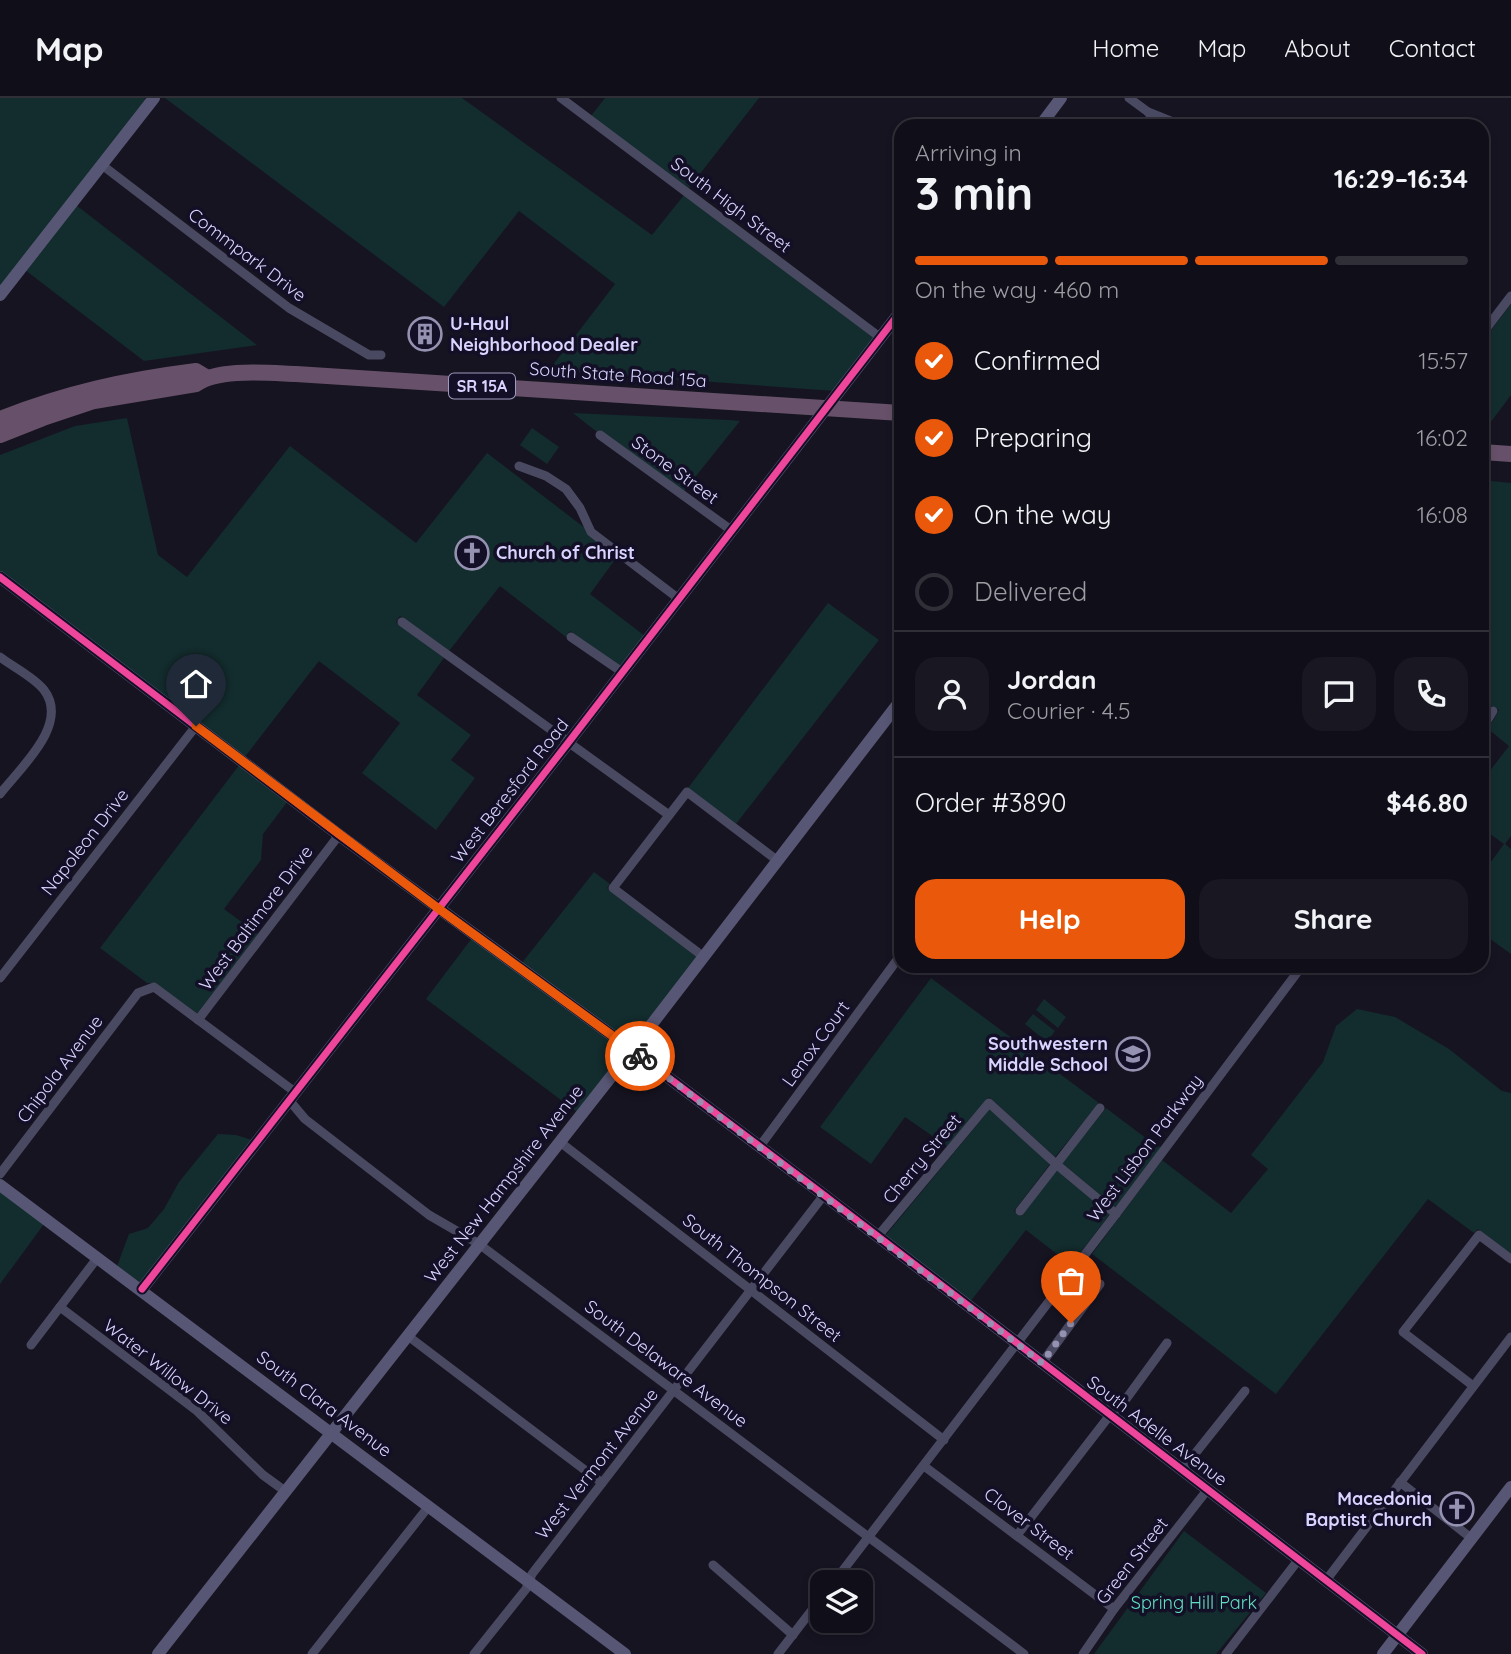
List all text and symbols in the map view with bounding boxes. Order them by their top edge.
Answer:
text: Map [35,28,103,69]
text: Home [1092,33,1159,63]
text: Map [1197,33,1246,63]
text: About [1284,33,1351,63]
text: Contact [1389,33,1476,63]
text: Arriving in [915,138,1022,167]
street label: South High Street [667,152,796,257]
text: 16:29–16:34 [1334,162,1468,195]
text: 3 min [915,164,1033,222]
street label: Commpark Drive [184,203,311,307]
text: On the way · 460 m [915,275,1119,304]
place label: U-Haul Neighborhood Dealer [450,312,638,356]
building icon: U-Haul Neighborhood Dealer [406,315,444,353]
icon: check [915,342,953,380]
text: Confirmed [974,344,1101,377]
text: 15:57 [1418,346,1468,375]
street label: South State Road 15a [529,357,707,392]
road number: SR 15A [449,374,515,398]
icon: check [915,419,953,457]
text: Preparing [974,421,1092,454]
text: 16:02 [1416,423,1468,452]
street label: Stone Street [627,430,723,509]
icon: check [915,496,953,534]
text: On the way [974,498,1112,531]
text: 16:08 [1417,500,1468,529]
church icon: Church of Christ [453,534,491,572]
place label: Church of Christ [496,541,635,564]
text: Delivered [974,575,1087,608]
pin [166,654,226,726]
button: person [915,657,989,731]
button: chat [1302,657,1376,731]
button: phone [1394,657,1468,731]
text: Jordan [1007,663,1096,696]
icon: home [177,665,215,703]
text: Courier · 4.5 [1007,696,1131,725]
street label: West Beresford Road [446,714,573,868]
street label: Napoleon Drive [36,784,134,900]
text: Order #3890 [915,786,1067,819]
text: $46.80 [1386,786,1468,819]
street label: West Baltimore Drive [194,841,318,995]
button: Help [915,879,1185,959]
button: Share [1199,879,1468,959]
street label: Lenox Court [777,996,854,1091]
street label: Chipola Avenue [12,1010,108,1127]
courier [605,1021,675,1091]
place label: Southwestern Middle School [988,1032,1108,1076]
school or university icon: Southwestern Middle School [1114,1035,1152,1073]
icon: bike [621,1037,659,1075]
street label: West Lisbon Parkway [1082,1069,1208,1226]
street label: West New Hampshire Avenue [419,1080,588,1287]
street label: Cherry Street [877,1109,966,1208]
street label: South Thompson Street [678,1208,846,1347]
pin [1041,1251,1101,1323]
icon: bag [1052,1262,1090,1300]
street label: South Delaware Avenue [580,1295,752,1432]
street label: Water Willow Drive [99,1314,238,1429]
street label: South Clara Avenue [252,1345,396,1462]
street label: South Adelle Avenue [1083,1370,1232,1491]
street label: West Vermont Avenue [530,1383,663,1544]
street label: Clover Street [980,1482,1079,1565]
place label: Macedonia Baptist Church [1305,1487,1432,1531]
church icon: Macedonia Baptist Church [1438,1490,1476,1528]
street label: Green Street [1091,1513,1173,1609]
map controls [810,1570,873,1633]
button: layers [810,1570,873,1633]
park label: Spring Hill Park [1131,1591,1257,1614]

